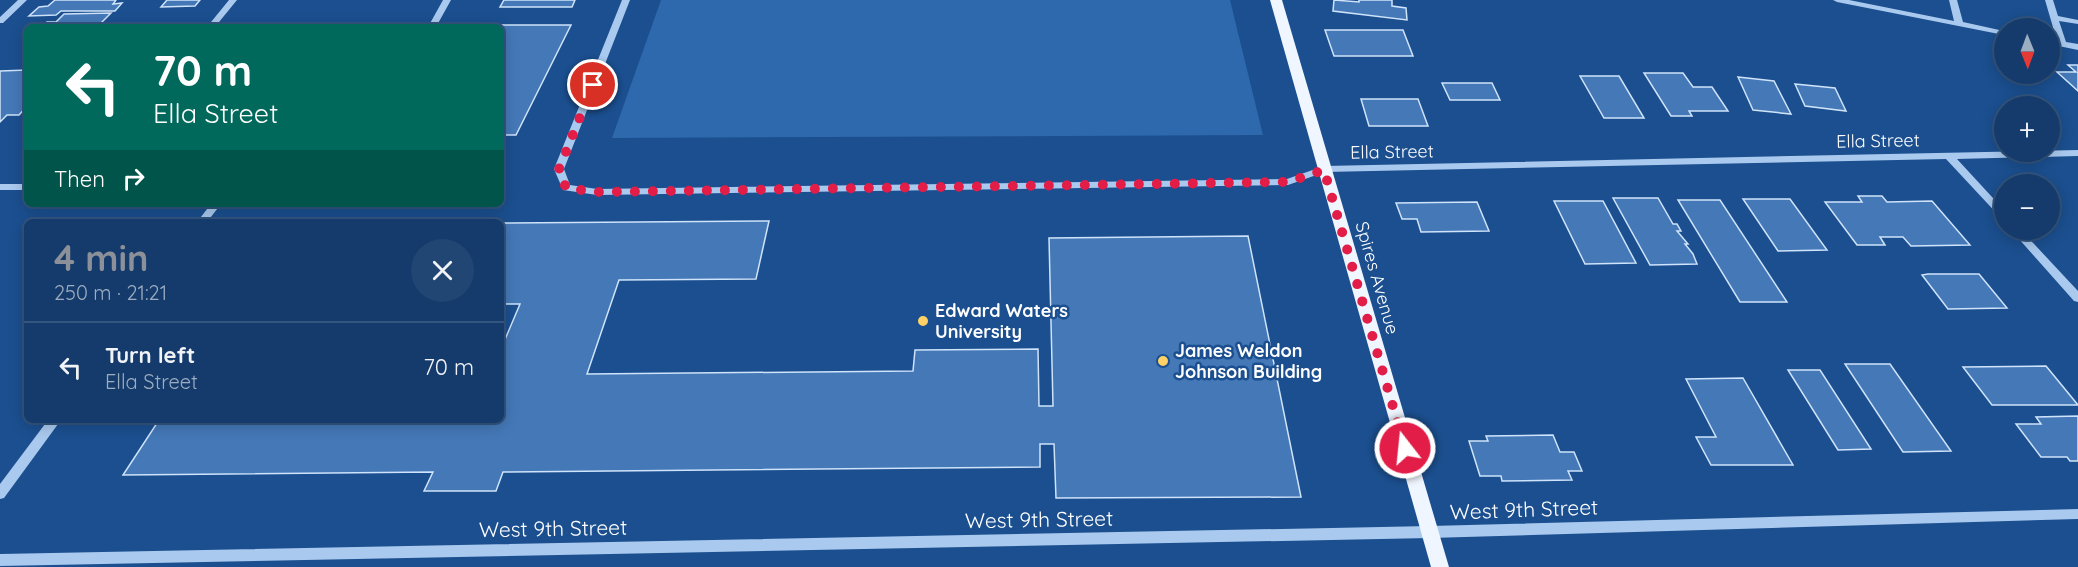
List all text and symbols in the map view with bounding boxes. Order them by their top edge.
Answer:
north arrow [1994,18,2060,84]
map controls [1994,18,2060,240]
text: 70 m [153,44,252,97]
icon: left [54,48,132,126]
pin [567,59,618,110]
icon: arrive [576,68,609,101]
text: Ella Street [153,96,278,130]
button: + [1994,96,2060,162]
street label: Ella Street [1836,128,1920,153]
street label: Ella Street [1350,139,1434,164]
icon: right [117,162,150,195]
text: Then [54,165,105,193]
button: − [1994,174,2060,240]
street label: Spires Avenue [1350,219,1405,337]
text: 4 min [54,235,148,280]
button: close [411,239,474,302]
text: 250 m · 21:21 [54,280,167,305]
place label: Edward Waters University [935,299,1068,343]
marker: Edward Waters University [916,314,930,328]
place label: James Weldon Johnson Building [1175,339,1322,383]
text: Turn left [105,341,195,369]
icon: left [54,351,87,384]
text: 70 m [424,353,474,381]
marker: James Weldon Johnson Building [1156,354,1170,368]
text: Ella Street [105,369,198,394]
position arrow [1373,416,1437,480]
street label: West 9th Street [1449,493,1599,525]
street label: West 9th Street [965,505,1113,533]
street label: West 9th Street [479,514,627,542]

